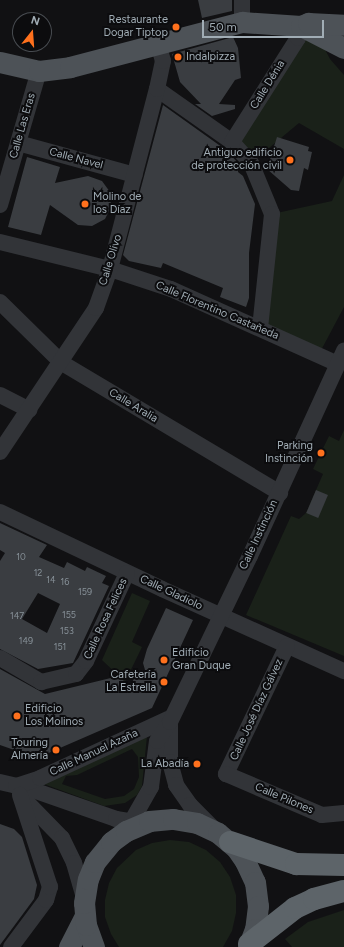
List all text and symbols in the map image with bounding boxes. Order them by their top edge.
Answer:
north arrow [12,12,52,52]
scale bar [204,12,326,38]
text: N [29,14,41,28]
place label: Restaurante Dogar Tiptop [103,14,168,40]
text: 50 m [209,20,237,34]
marker: Restaurante Dogar Tiptop [171,22,181,32]
place label: Indalpizza [186,50,235,64]
marker: Indalpizza [173,52,183,62]
street label: Calle Dénia [248,58,288,112]
street label: Calle Las Eras [7,92,39,160]
street label: Calle Navel [48,145,104,173]
place label: Antiguo edificio de protección civil [191,147,282,173]
marker: Antiguo edificio de protección civil [285,155,295,165]
place label: Molino de los Díaz [93,191,141,217]
marker: Molino de los Díaz [80,199,90,209]
street label: Calle Olivo [97,233,125,287]
street label: Calle Florentino Castañeda [154,279,280,343]
street label: Calle Aralia [106,386,160,426]
place label: Parking Instinción [265,440,313,466]
marker: Parking Instinción [316,448,326,458]
street label: Calle Instinción [237,498,281,572]
house number: 10 [16,552,26,562]
house number: 12 [34,568,42,578]
street label: Calle Gladiolo [138,573,204,613]
house number: 14 [46,575,56,585]
street label: Calle Rosa Felices [81,576,131,662]
house number: 16 [61,577,69,587]
house number: 159 [78,587,92,597]
house number: 155 [62,610,76,620]
house number: 147 [10,611,24,621]
house number: 153 [60,626,74,636]
house number: 149 [19,636,33,646]
house number: 151 [54,642,66,652]
place label: Edificio Gran Duque [172,647,231,673]
marker: Edificio Gran Duque [159,655,169,665]
street label: Calle José Díaz Gálvez [228,657,286,763]
place label: Cafetería La Estrella [106,669,156,695]
marker: Cafetería La Estrella [159,677,169,687]
place label: Edificio Los Molinos [25,703,83,729]
marker: Edificio Los Molinos [12,711,22,721]
street label: Calle Manuel Azaña [48,727,140,779]
place label: Touring Almería [11,737,48,763]
marker: Touring Almería [51,745,61,755]
place label: La Abadía [141,757,189,771]
marker: La Abadía [192,759,202,769]
street label: Calle Pilones [253,781,315,817]

